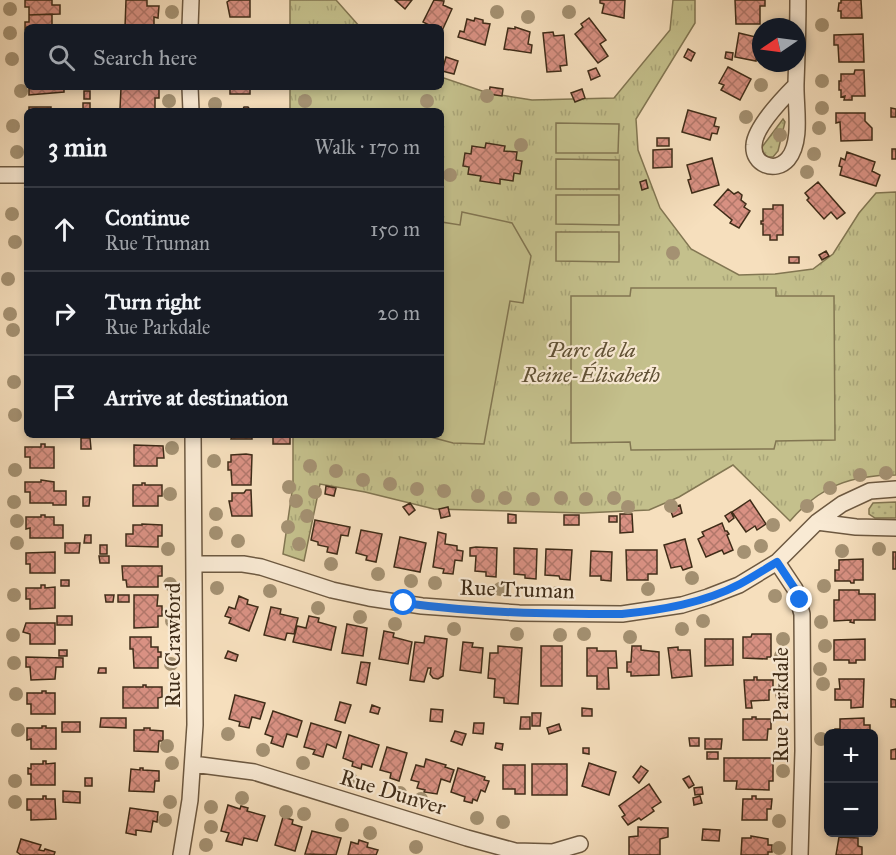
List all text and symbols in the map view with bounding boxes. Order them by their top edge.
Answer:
north arrow [752,18,806,72]
search box [24,24,444,90]
icon: search [45,41,78,74]
text: Search here [93,44,197,71]
text: 3 min [48,131,107,163]
text: Walk · 170 m [315,135,420,159]
text: Continue [105,204,190,231]
icon: ahead [48,213,81,246]
text: 150 m [370,217,420,241]
text: Rue Truman [105,231,210,255]
text: Turn right [105,288,201,315]
icon: right [48,297,81,330]
text: 20 m [377,301,420,325]
text: Rue Parkdale [105,315,210,339]
park label: Parc de la Reine-Élisabeth [521,336,660,388]
icon: arrive [48,381,81,414]
text: Arrive at destination [105,384,288,411]
street label: Rue Truman [459,573,575,605]
street label: Rue Crawford [159,582,186,708]
route end [786,586,812,612]
route start [390,589,416,615]
street label: Rue Parkdale [767,647,794,763]
map controls [824,729,878,837]
button: + [824,729,878,783]
street label: Rue Dunver [337,763,450,821]
button: − [824,783,878,837]

